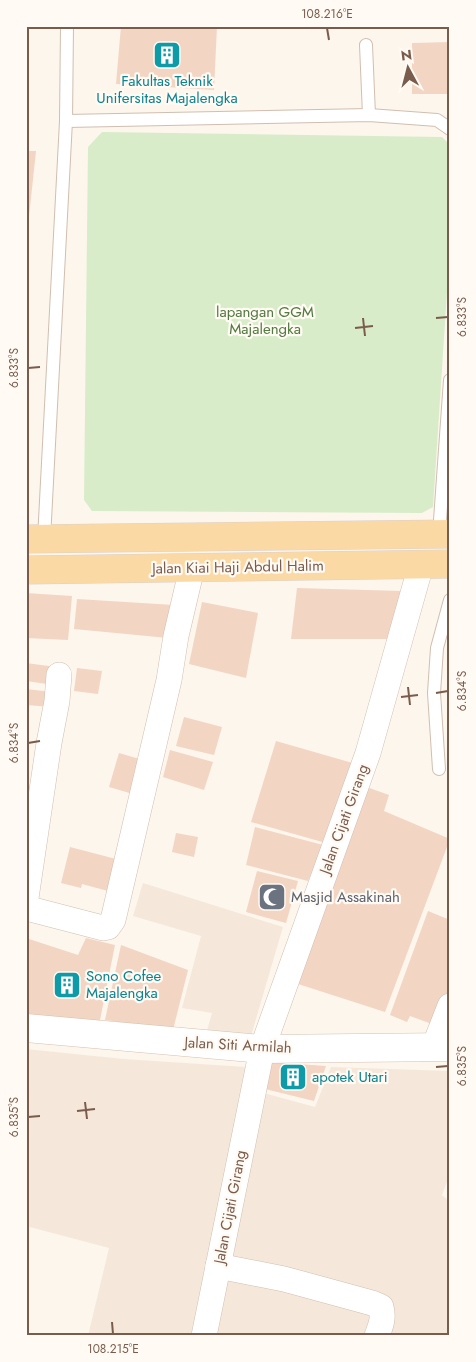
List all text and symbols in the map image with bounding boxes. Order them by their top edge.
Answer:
text: 108.216°E [301,5,353,23]
building icon: Fakultas Teknik Unifersitas Majalengka [152,40,182,70]
north arrow [384,42,434,92]
text: N [400,44,413,66]
place label: Fakultas Teknik Unifersitas Majalengka [96,70,238,109]
text: 6.833°S [453,297,471,337]
park label: lapangan GGM Majalengka [216,301,314,340]
text: 6.833°S [5,348,23,388]
street label: Jalan Kiai Haji Abdul Halim [150,555,324,580]
text: 6.834°S [453,670,471,711]
text: 6.834°S [5,722,23,763]
street label: Jalan Cijati Girang [313,761,374,879]
mosque icon: Masjid Assakinah [257,882,287,912]
place label: Masjid Assakinah [291,886,400,908]
place label: Sono Cofee Majalengka [86,965,161,1004]
building icon: Sono Cofee Majalengka [52,970,82,1000]
street label: Jalan Siti Armilah [182,1031,292,1059]
text: 6.835°S [453,1045,471,1086]
building icon: apotek Utari [278,1062,308,1092]
place label: apotek Utari [312,1066,388,1088]
text: 6.835°S [5,1096,23,1137]
street label: Jalan Cijati Girang [208,1148,252,1268]
text: 108.215°E [87,1340,139,1358]

